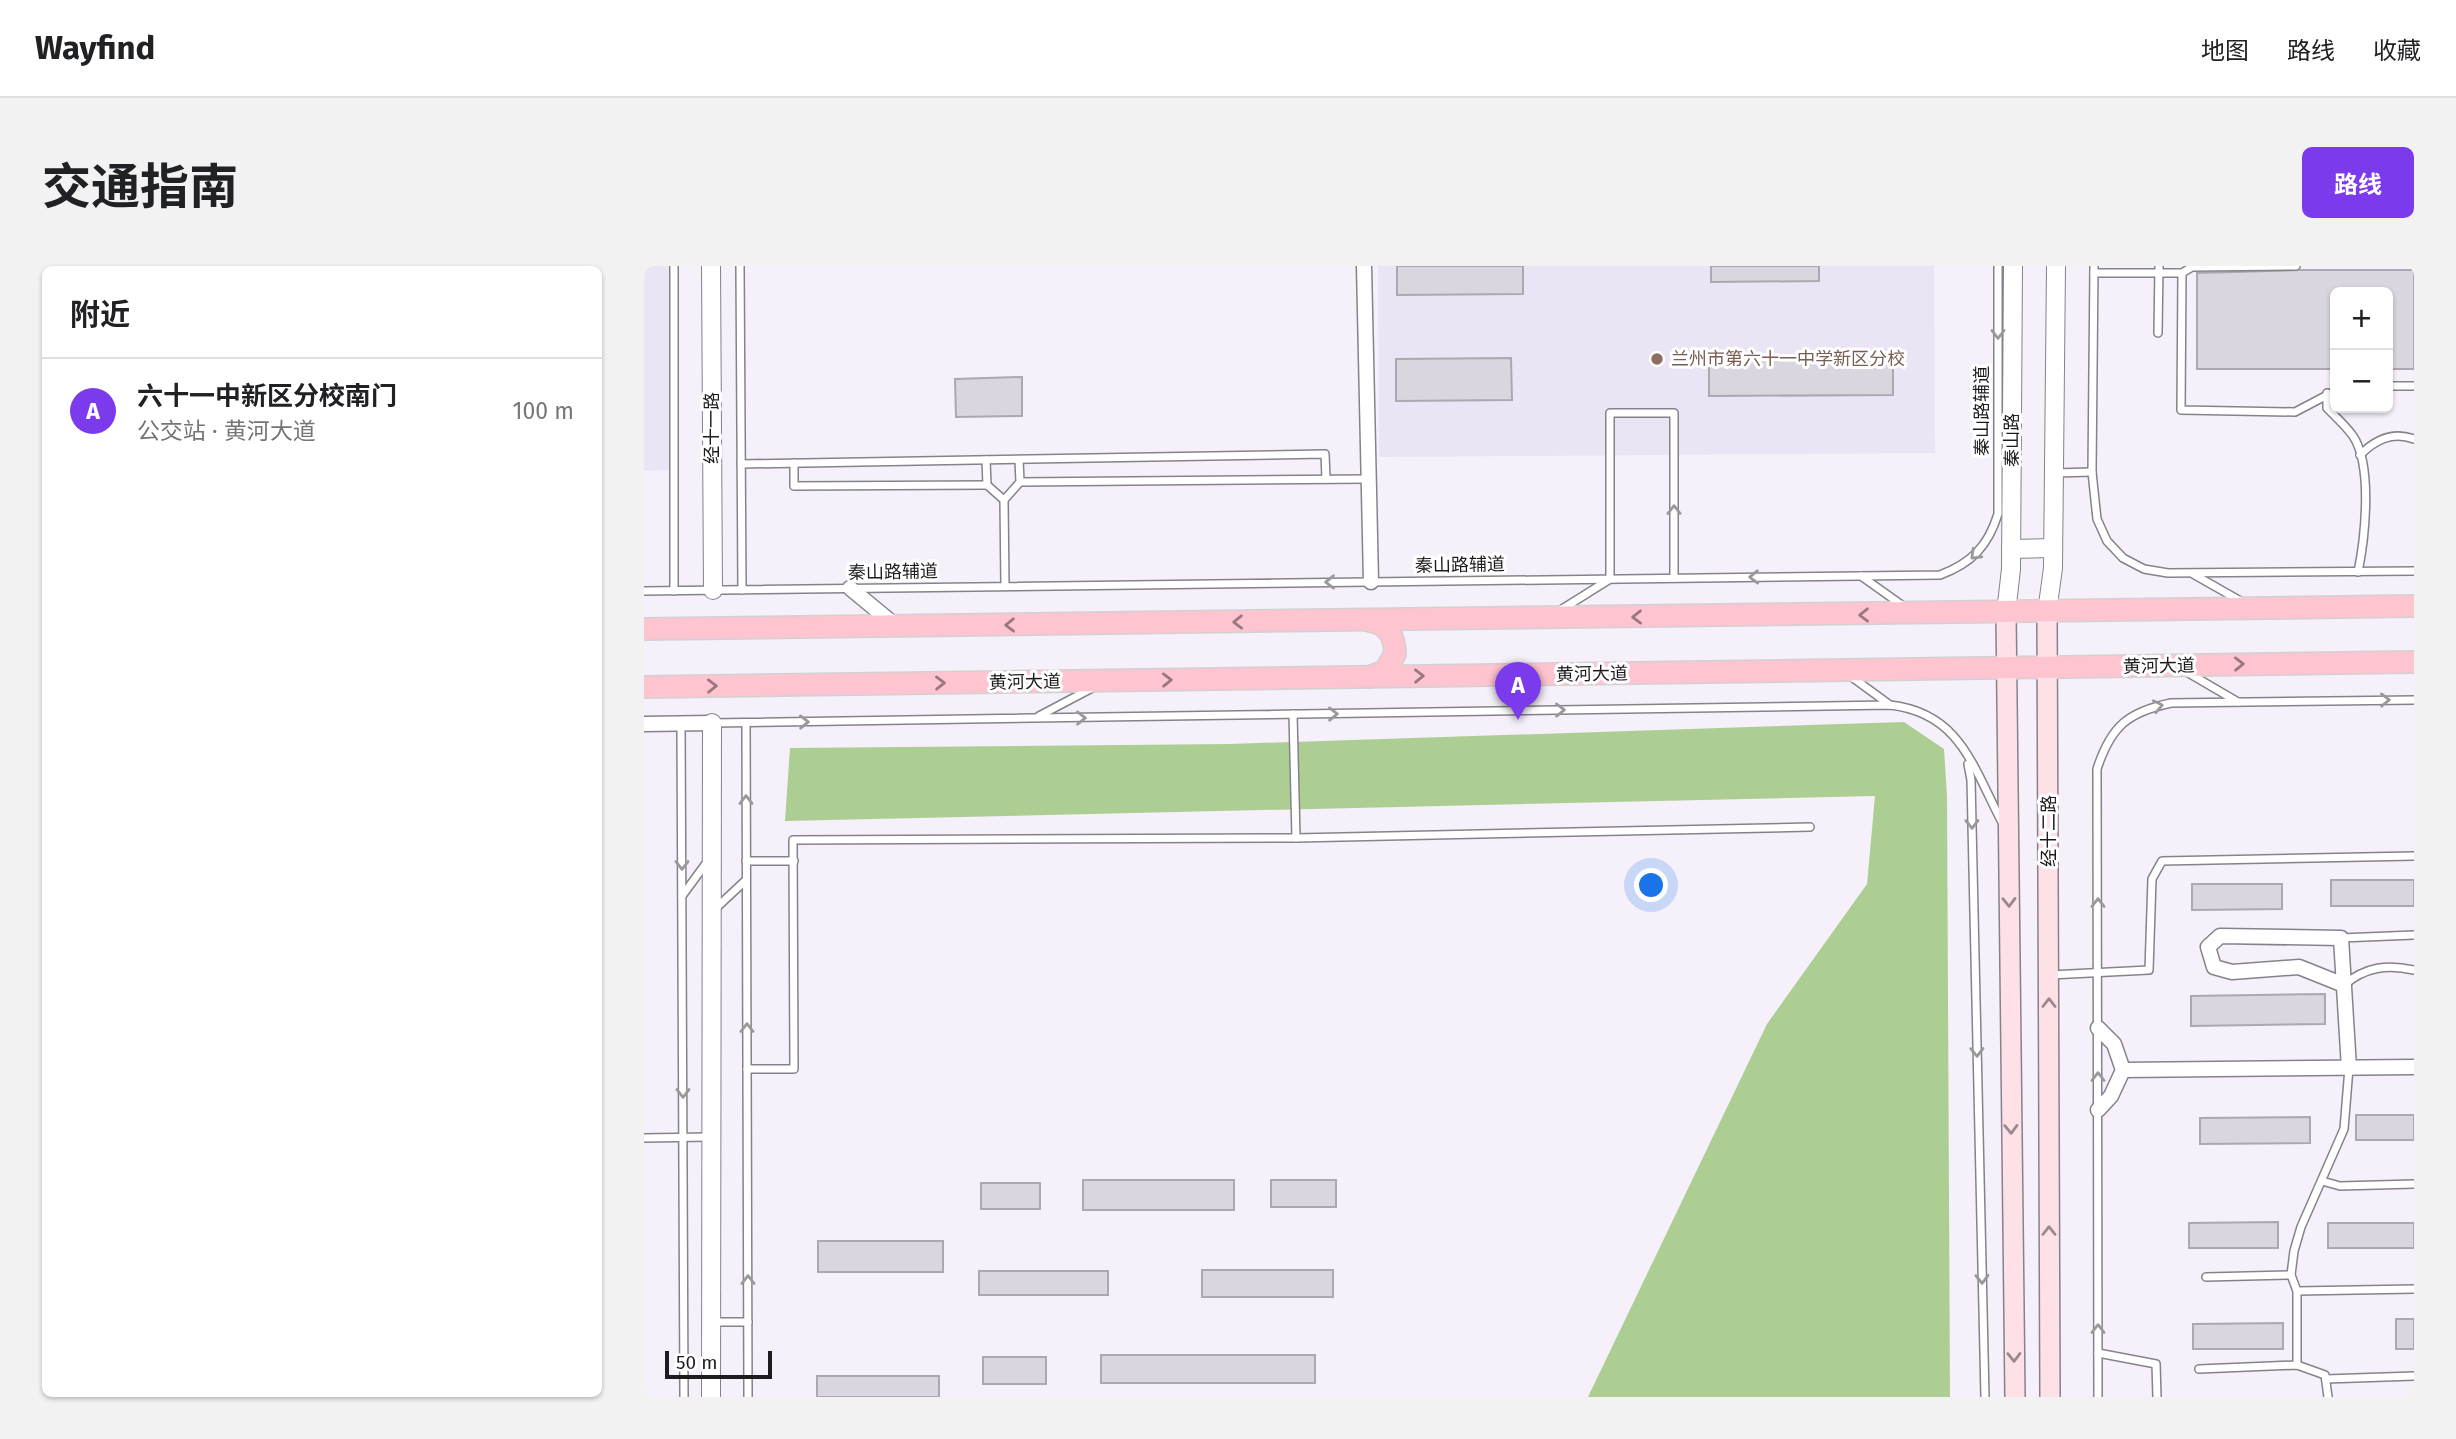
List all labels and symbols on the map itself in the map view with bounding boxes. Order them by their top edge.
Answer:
one-way arrow [1990,329,2006,340]
place label: 兰州市第六十一中学新区分校 [1671,348,1905,370]
marker: 兰州市第六十一中学新区分校 [1649,351,1665,367]
street label: 秦山路辅道 [1971,366,1993,456]
street label: 经十一路 [701,392,723,464]
street label: 秦山路 [2001,413,2023,467]
one-way arrow [1666,504,1682,514]
one-way arrow [1970,546,1983,559]
street label: 秦山路辅道 [1415,553,1505,577]
street label: 秦山路辅道 [848,560,938,584]
one-way arrow [1748,569,1759,585]
one-way arrow [1325,574,1335,590]
one-way arrow [1859,607,1869,623]
one-way arrow [1631,610,1642,625]
one-way arrow [1232,614,1243,630]
one-way arrow [1005,617,1015,633]
street label: 黄河大道 [2123,654,2195,678]
one-way arrow [2234,657,2245,672]
pin: A [1495,662,1541,720]
street label: 黄河大道 [1556,662,1628,686]
one-way arrow [1414,669,1425,684]
street label: 黄河大道 [989,670,1061,694]
one-way arrow [1162,672,1173,688]
one-way arrow [935,675,945,691]
one-way arrow [707,679,718,694]
one-way arrow [2381,692,2391,708]
one-way arrow [2152,699,2164,714]
one-way arrow [1555,702,1566,718]
one-way arrow [1328,706,1339,721]
one-way arrow [1076,710,1087,726]
one-way arrow [800,714,810,730]
one-way arrow [738,795,754,805]
street label: 经十二路 [2038,795,2060,867]
one-way arrow [1964,819,1980,830]
one-way arrow [674,861,690,871]
your location [1634,868,1668,902]
one-way arrow [2001,896,2016,907]
one-way arrow [2090,897,2106,908]
one-way arrow [2041,998,2057,1008]
one-way arrow [739,1022,755,1033]
one-way arrow [1969,1047,1985,1057]
one-way arrow [2090,1071,2106,1082]
one-way arrow [675,1088,690,1099]
one-way arrow [2003,1124,2019,1135]
one-way arrow [2041,1225,2057,1236]
one-way arrow [740,1274,756,1285]
one-way arrow [1974,1274,1990,1285]
one-way arrow [2090,1323,2106,1333]
scale bar [665,1348,772,1380]
one-way arrow [2006,1352,2022,1362]

